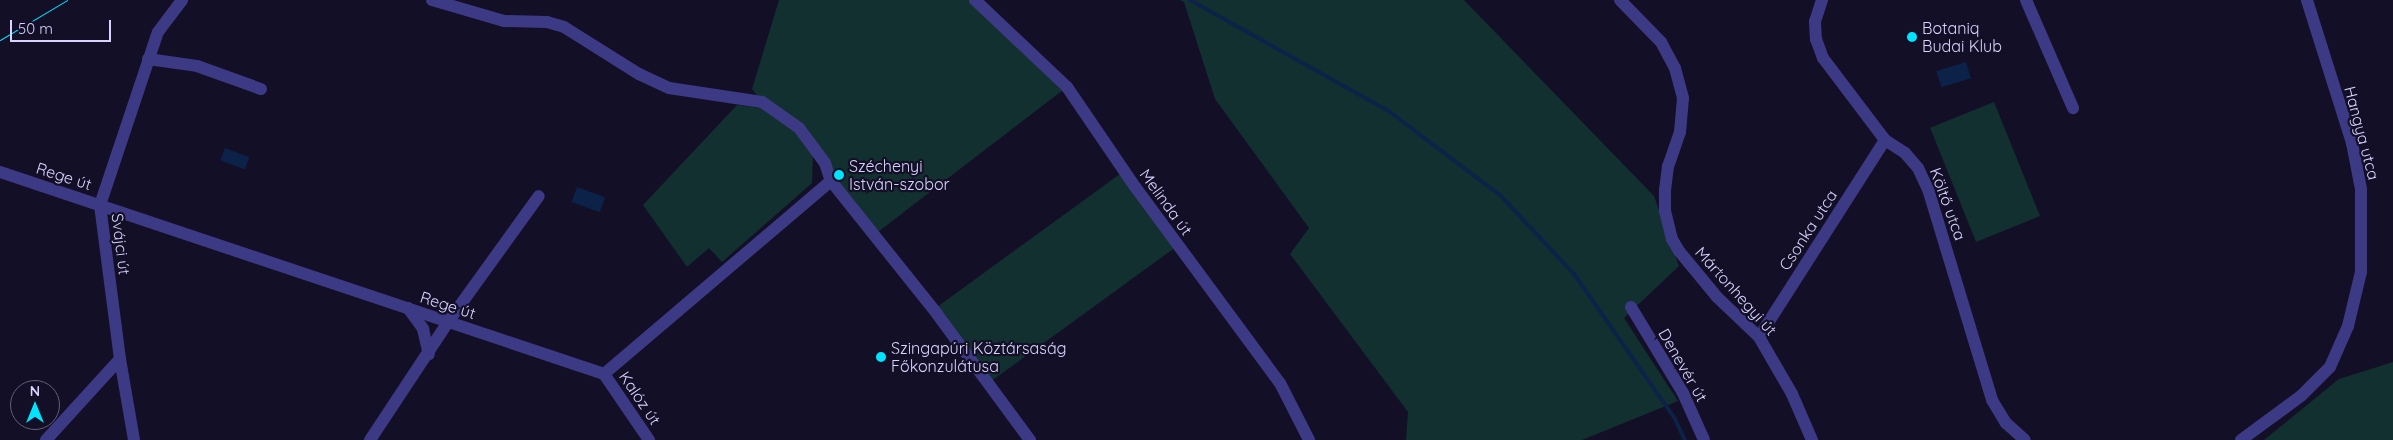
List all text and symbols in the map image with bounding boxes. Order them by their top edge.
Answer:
scale bar [12,10,114,42]
place label: Botaniq Budai Klub [1922,18,2002,56]
text: 50 m [18,19,53,38]
marker: Botaniq Budai Klub [1906,31,1918,43]
street label: Hangya utca [2340,84,2384,182]
place label: Széchenyi István-szobor [849,156,950,194]
street label: Rege út [34,158,94,194]
street label: Melinda út [1136,165,1196,239]
street label: Költő utca [1926,165,1970,243]
marker: Széchenyi István-szobor [833,169,845,181]
street label: Csonka utca [1775,186,1841,274]
street label: Svájci út [108,212,134,276]
street label: Mártonhegyi út [1691,243,1781,339]
street label: Rege út [418,287,478,323]
street label: Denevér út [1654,325,1712,405]
place label: Szingapúri Köztársaság Főkonzulátusa [891,338,1067,376]
marker: Szingapúri Köztársaság Főkonzulátusa [875,351,887,363]
street label: Kalóz út [615,368,665,428]
north arrow [10,380,60,430]
text: N [30,382,40,400]

